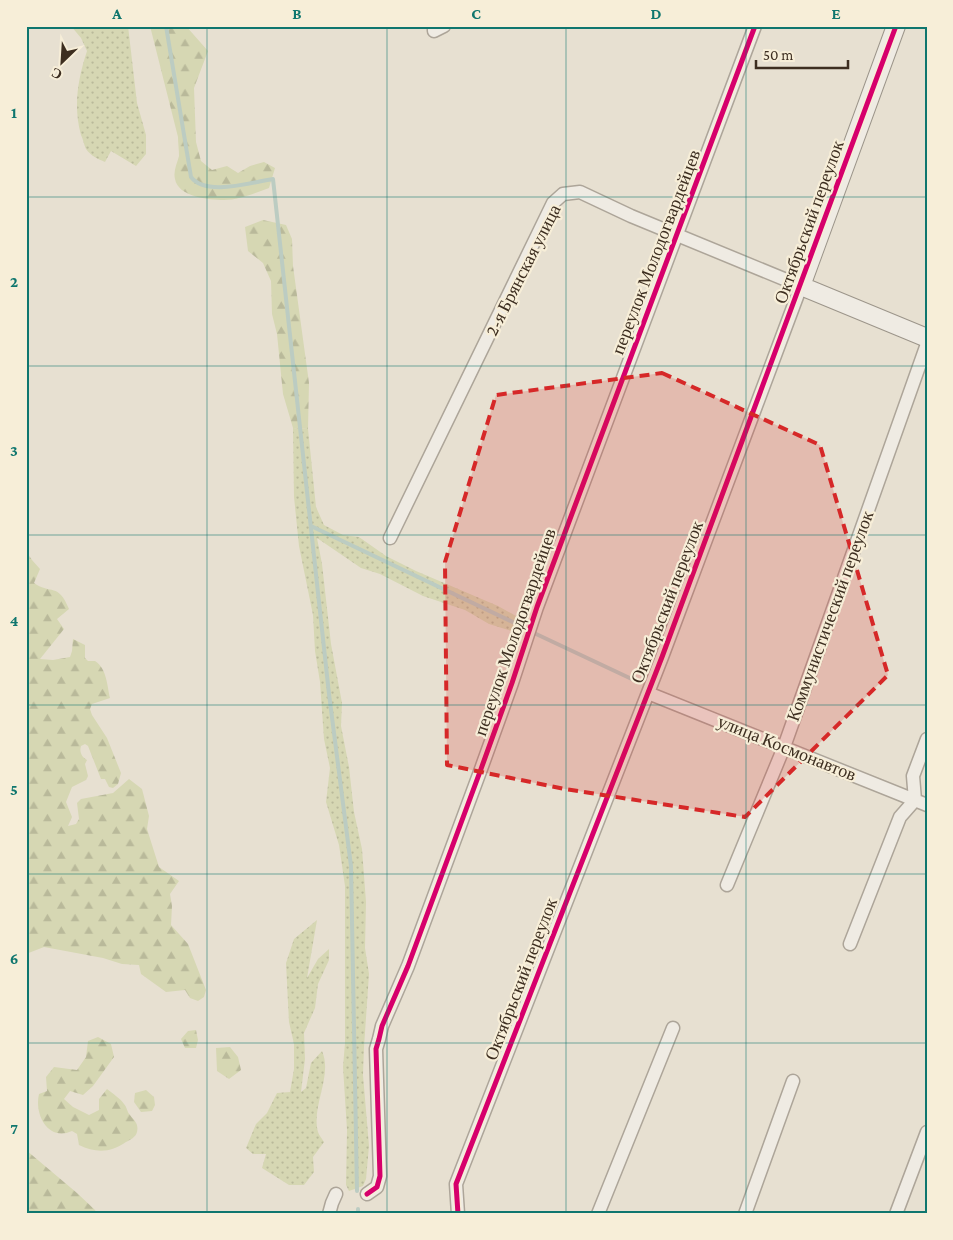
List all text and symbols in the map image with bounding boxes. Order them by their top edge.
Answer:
text: A [111,5,122,22]
text: B [292,5,302,22]
text: C [471,5,481,22]
text: D [650,5,662,22]
text: E [831,5,841,22]
north arrow [38,38,88,88]
scale bar [756,38,848,70]
text: 50 m [763,47,793,63]
text: С [49,64,64,83]
text: 1 [11,104,17,121]
street label: Октябрьский переулок [770,137,848,306]
street label: переулок Молодогвардейцев [608,147,704,357]
street label: 2-я Брянская улица [481,201,565,339]
text: 2 [10,273,18,290]
text: 3 [10,442,18,459]
street label: Коммунистический переулок [783,508,877,724]
street label: Октябрьский переулок [627,518,707,686]
street label: переулок Молодогвардейцев [470,526,560,738]
text: 4 [10,612,19,629]
street label: улица Космонавтов [715,711,859,785]
text: 5 [10,781,18,798]
street label: Октябрьский переулок [481,895,561,1063]
text: 6 [10,950,18,967]
text: 7 [10,1120,18,1137]

